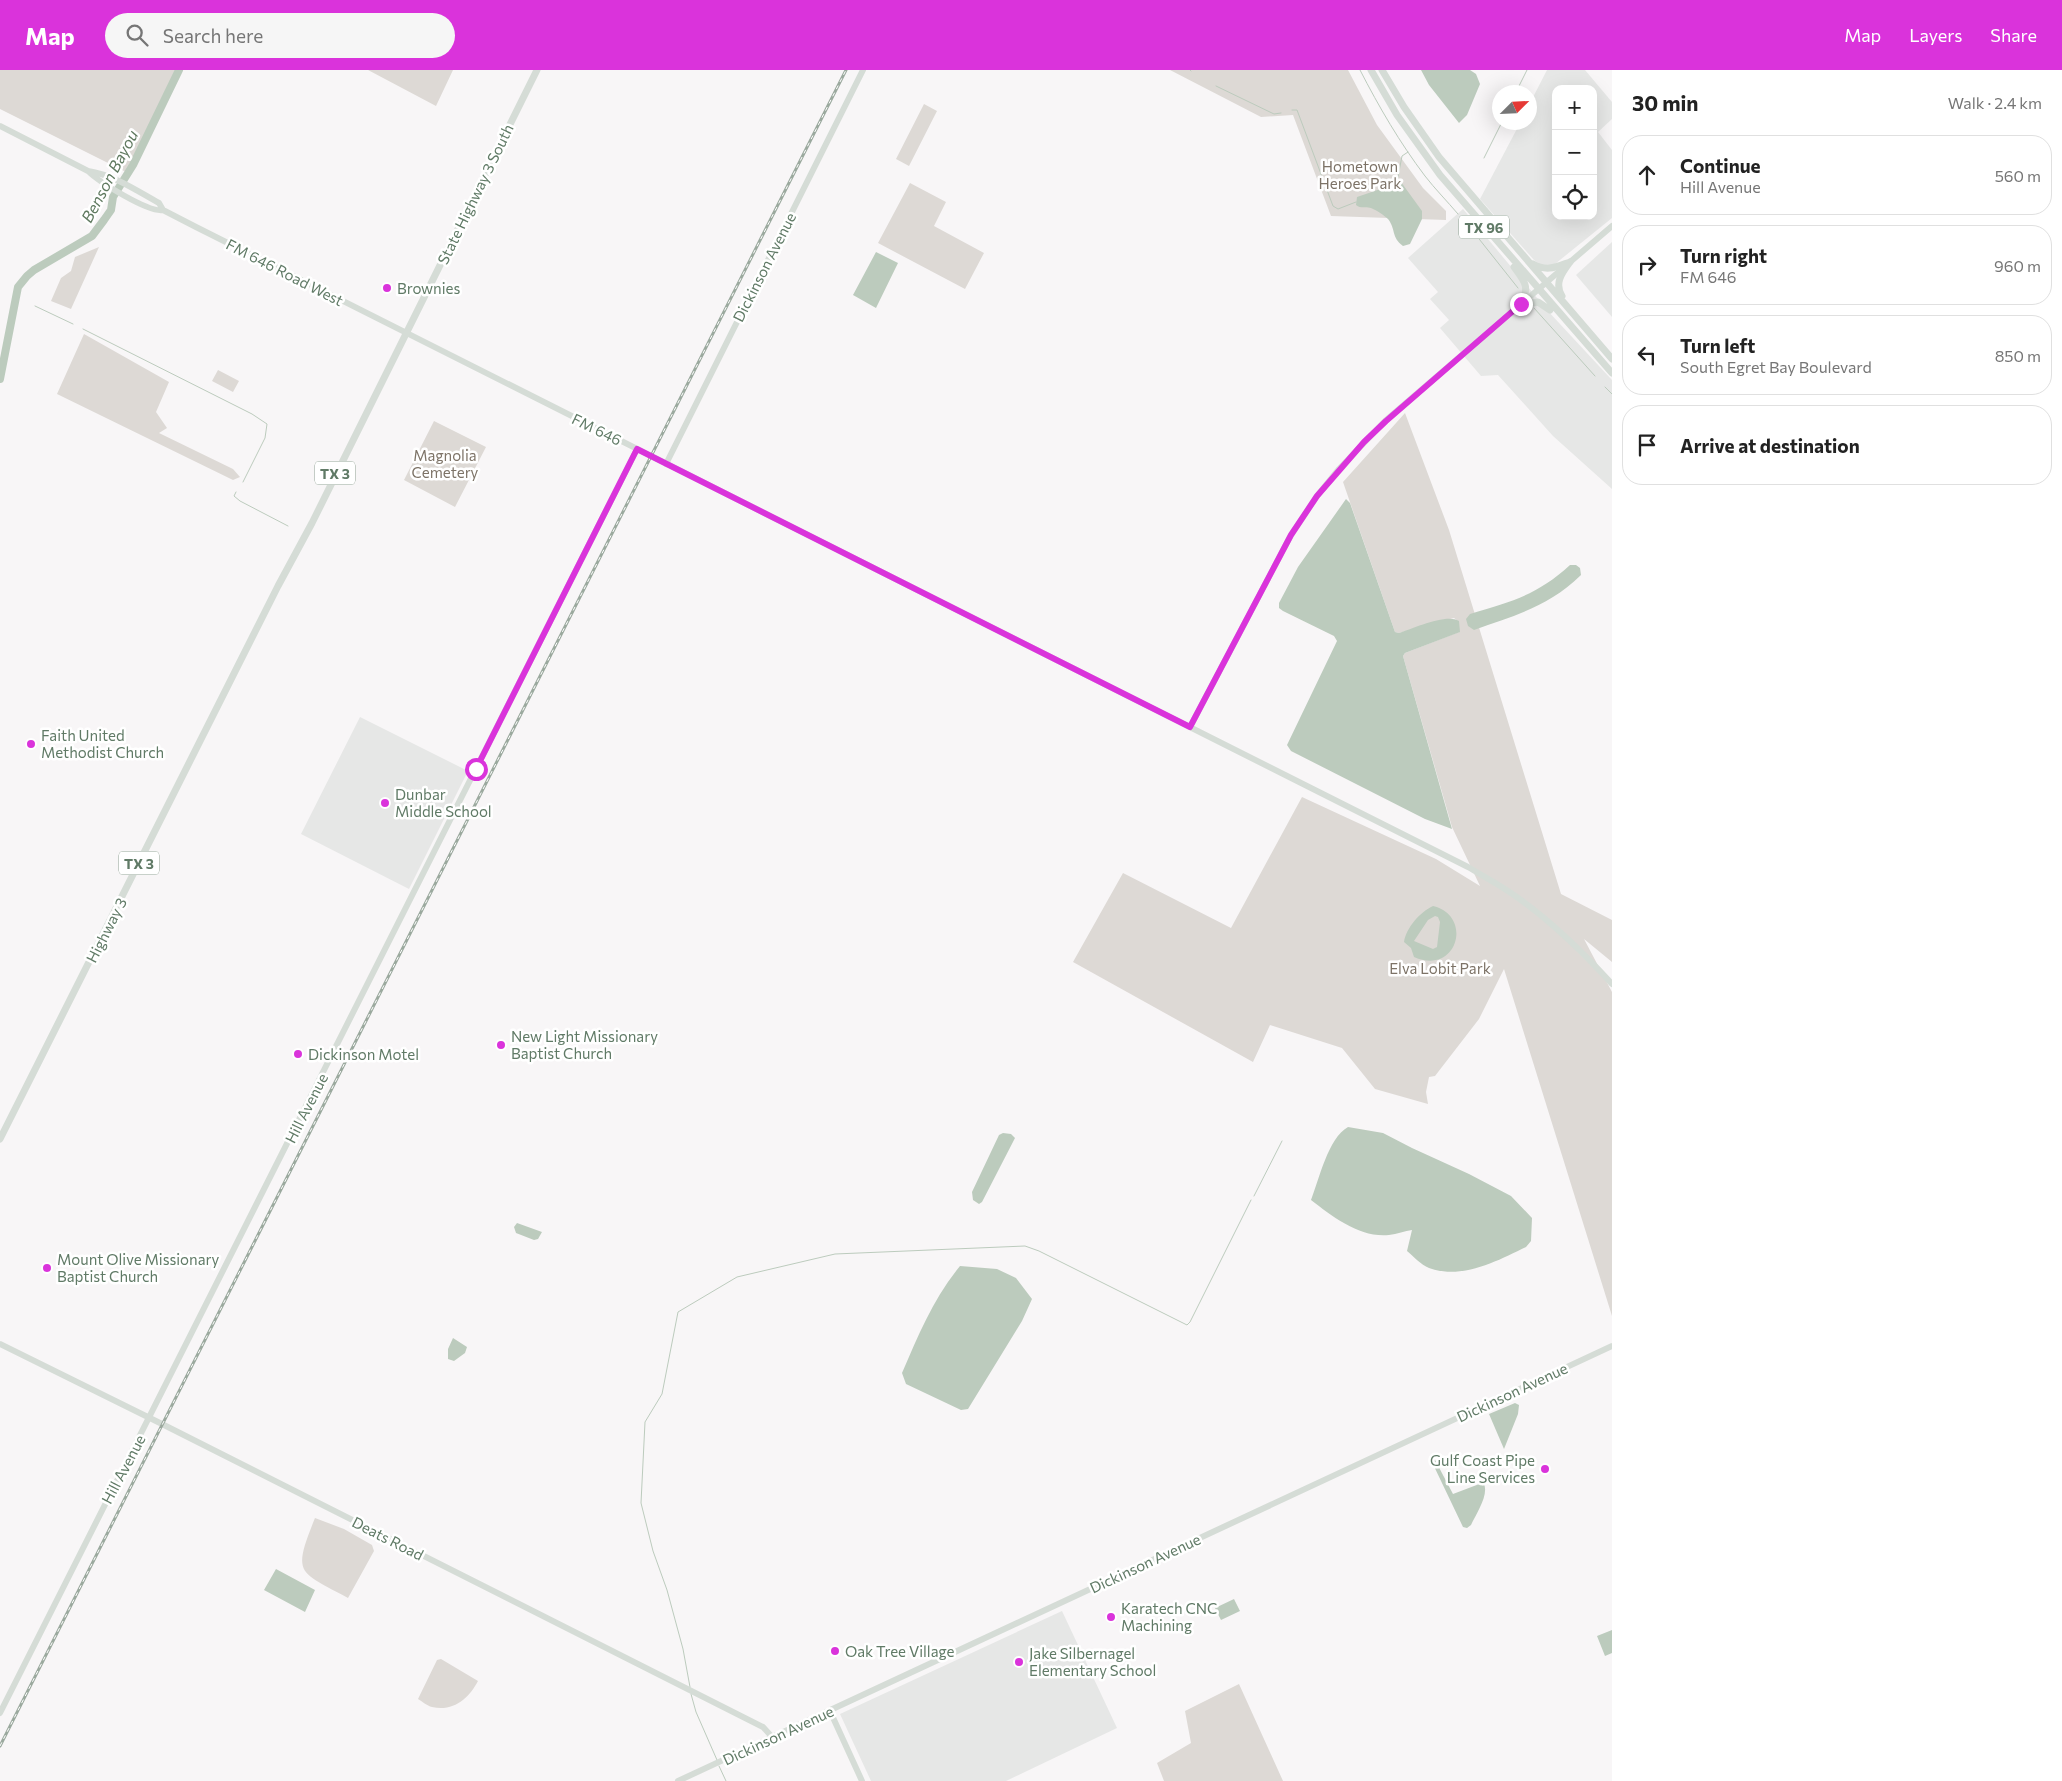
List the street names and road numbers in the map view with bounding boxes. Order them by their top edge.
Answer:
street label: State Highway 3 South [433,121,517,267]
street label: Dickinson Avenue [729,209,799,325]
road number: TX 96 [1459,216,1509,238]
street label: FM 646 Road West [223,235,347,309]
street label: FM 646 [569,409,625,449]
road number: TX 3 [315,462,355,484]
road number: TX 3 [119,851,159,874]
street label: Highway 3 [82,895,130,965]
street label: Hill Avenue [281,1070,331,1146]
street label: Dickinson Avenue [1454,1358,1570,1426]
street label: Hill Avenue [97,1431,149,1507]
street label: Deats Road [349,1512,427,1564]
street label: Dickinson Avenue [1087,1529,1203,1597]
street label: Dickinson Avenue [720,1701,836,1769]

